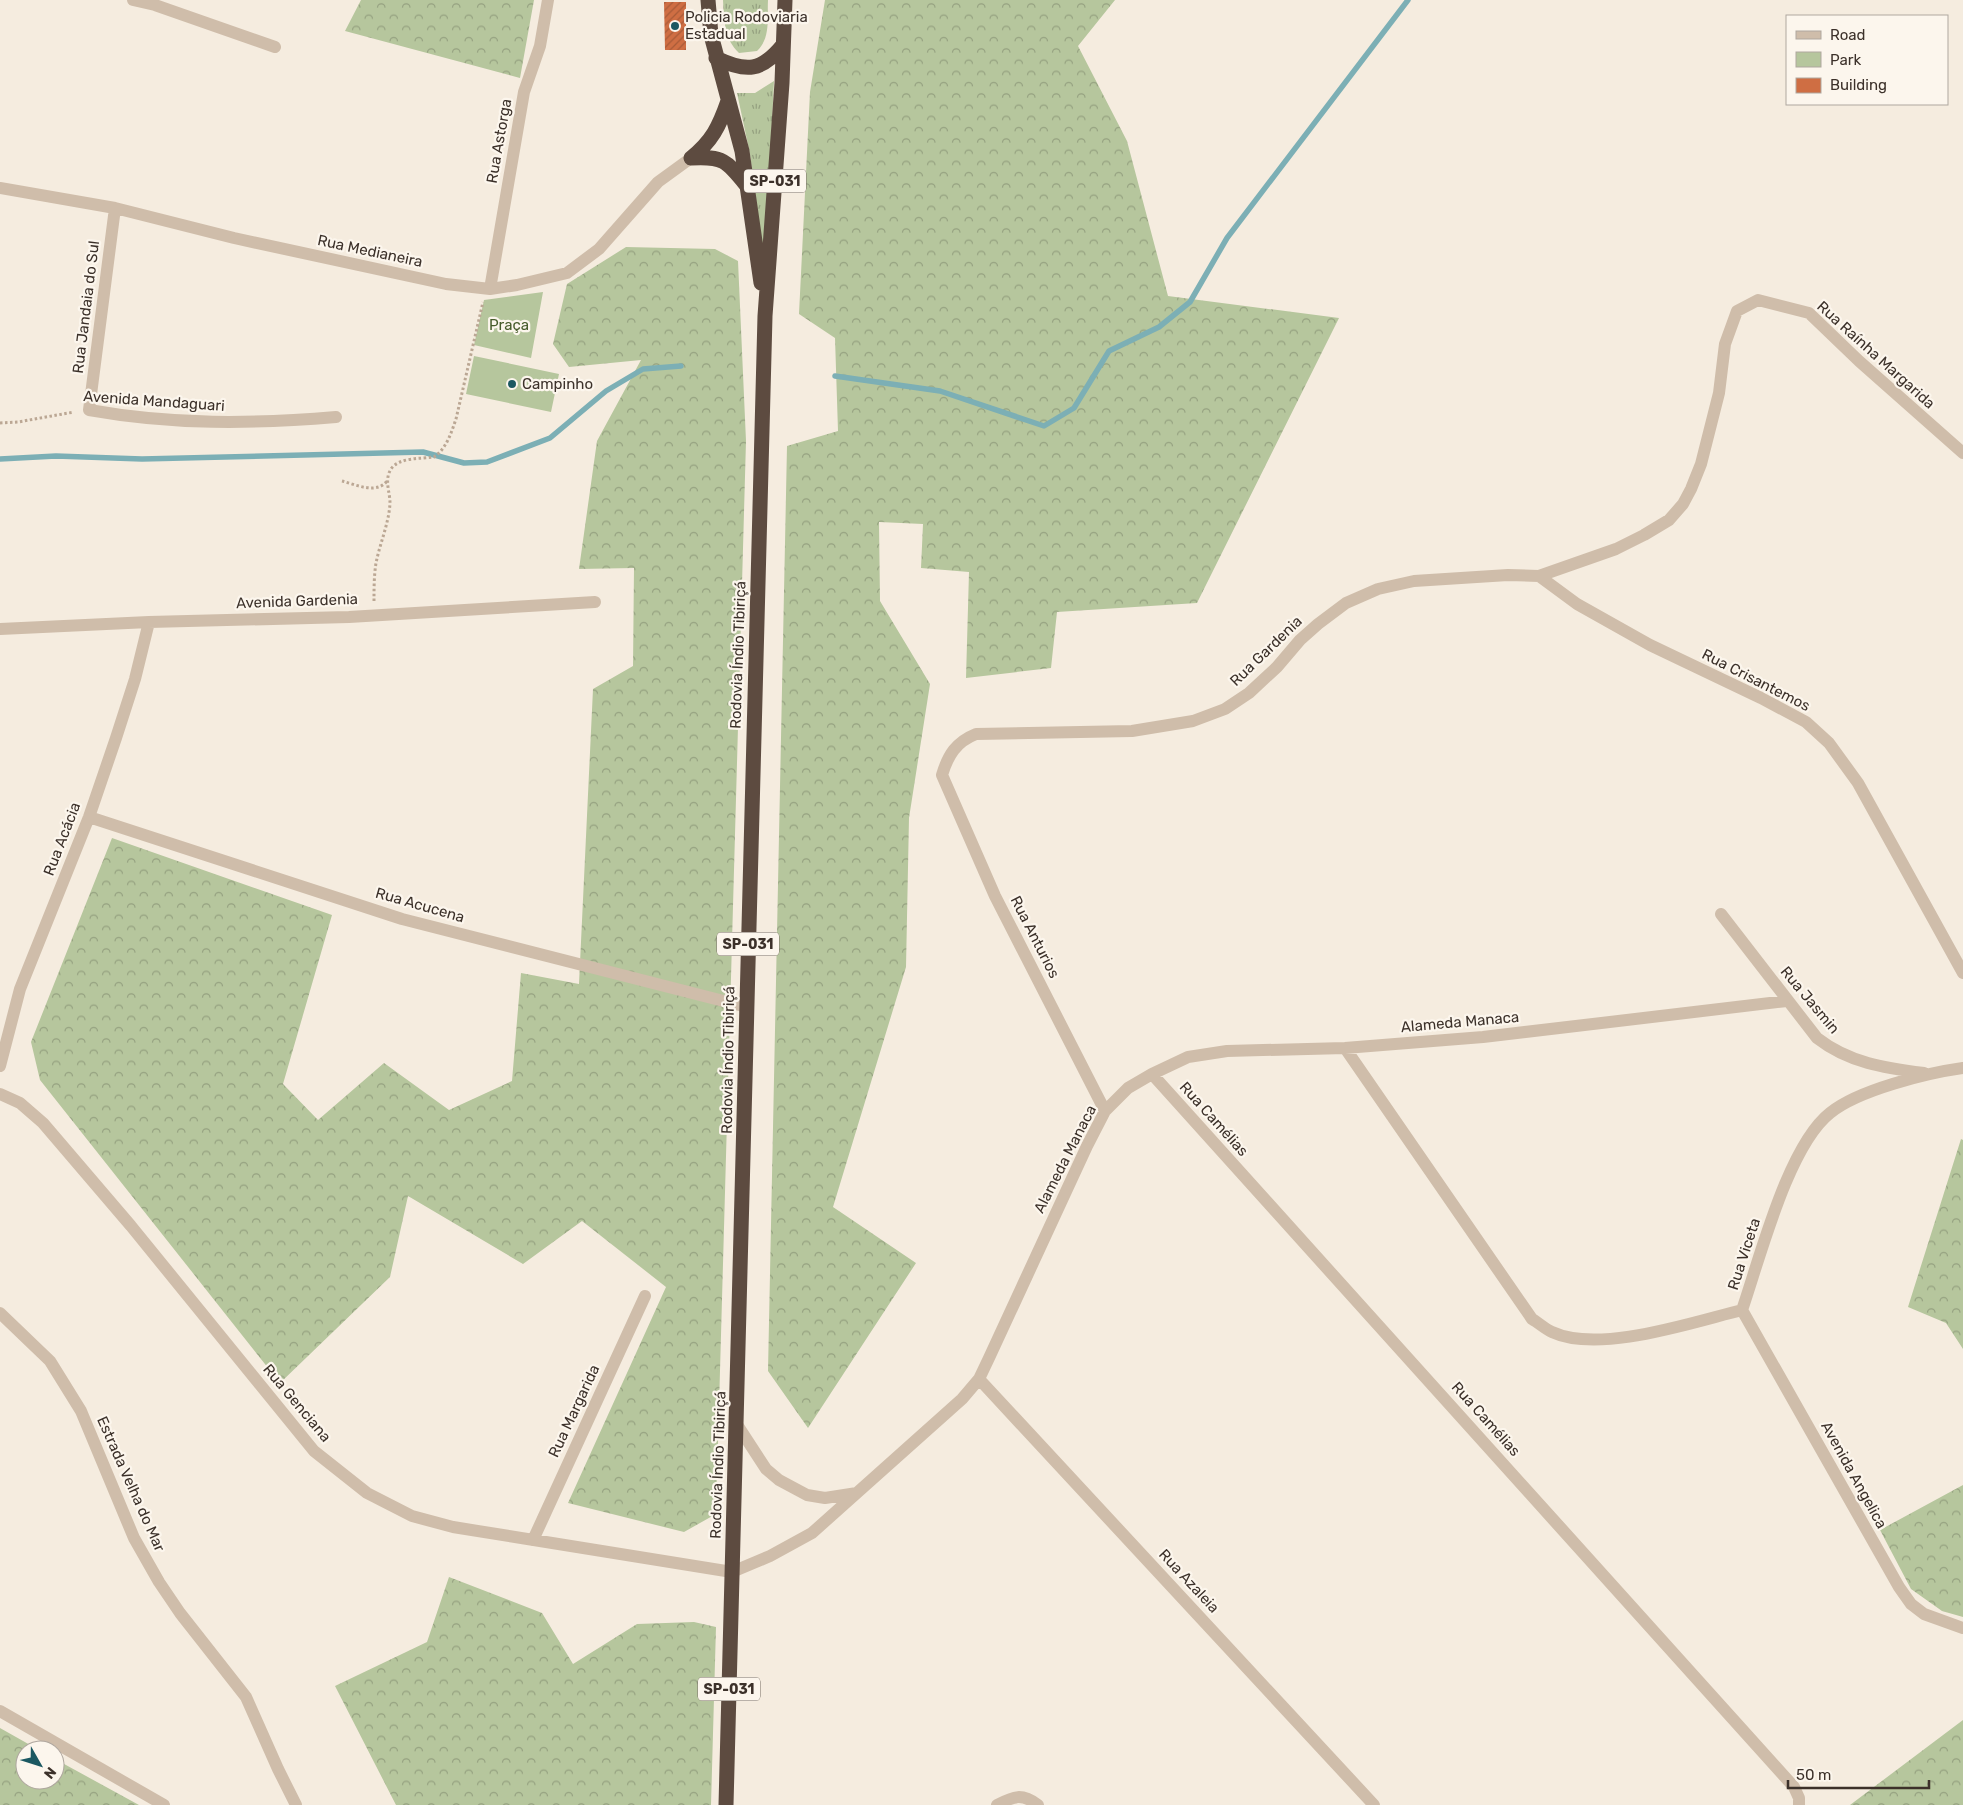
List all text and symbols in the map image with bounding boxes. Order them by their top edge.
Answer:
place label: Policia Rodoviaria Estadual [685,8,808,43]
legend [1786,15,1948,105]
marker: Policia Rodoviaria Estadual [669,20,681,32]
text: Road [1830,26,1866,44]
text: Park [1830,51,1861,69]
text: Building [1830,76,1887,94]
street label: Rua Astorga [483,97,515,185]
road number: SP-031 [744,170,806,192]
street label: Rua Medianeira [316,231,424,271]
street label: Rua Jandaia do Sul [69,240,103,374]
street label: Rua Raínha Margarida [1813,297,1939,413]
park label: Praça [489,316,529,334]
place label: Campinho [522,375,593,393]
marker: Campinho [506,378,518,390]
street label: Avenida Mandaguari [83,387,225,415]
street label: Rodovia Índio Tibiriçá [726,581,750,729]
street label: Avenida Gardenia [236,590,358,612]
street label: Rua Gardenia [1226,612,1306,690]
street label: Rua Crisantemos [1699,645,1813,715]
street label: Rua Acácia [40,800,84,878]
street label: Rua Acucena [373,884,467,926]
street label: Rua Anturios [1007,893,1064,981]
road number: SP-031 [717,932,779,956]
street label: Rua Jasmin [1777,963,1843,1037]
street label: Rodovia Índio Tibiriçá [718,986,738,1134]
street label: Alameda Manaca [1400,1008,1520,1036]
street label: Rua Camélias [1176,1078,1252,1160]
street label: Alameda Manaca [1030,1102,1100,1216]
street label: Rua Viceta [1724,1216,1764,1292]
street label: Rua Genciana [259,1360,335,1446]
street label: Rua Margarida [545,1362,603,1460]
street label: Rua Camélias [1448,1378,1524,1460]
street label: Rodovia Índio Tibiriçá [706,1391,730,1539]
street label: Estrada Velha do Mar [93,1414,169,1555]
street label: Avenida Angelica [1817,1418,1891,1532]
street label: Rua Azaleia [1155,1545,1223,1617]
road number: SP-031 [698,1678,760,1700]
north arrow [15,1740,65,1790]
scale bar [1788,1758,1929,1790]
text: N [40,1764,59,1782]
text: 50 m [1796,1766,1831,1784]

